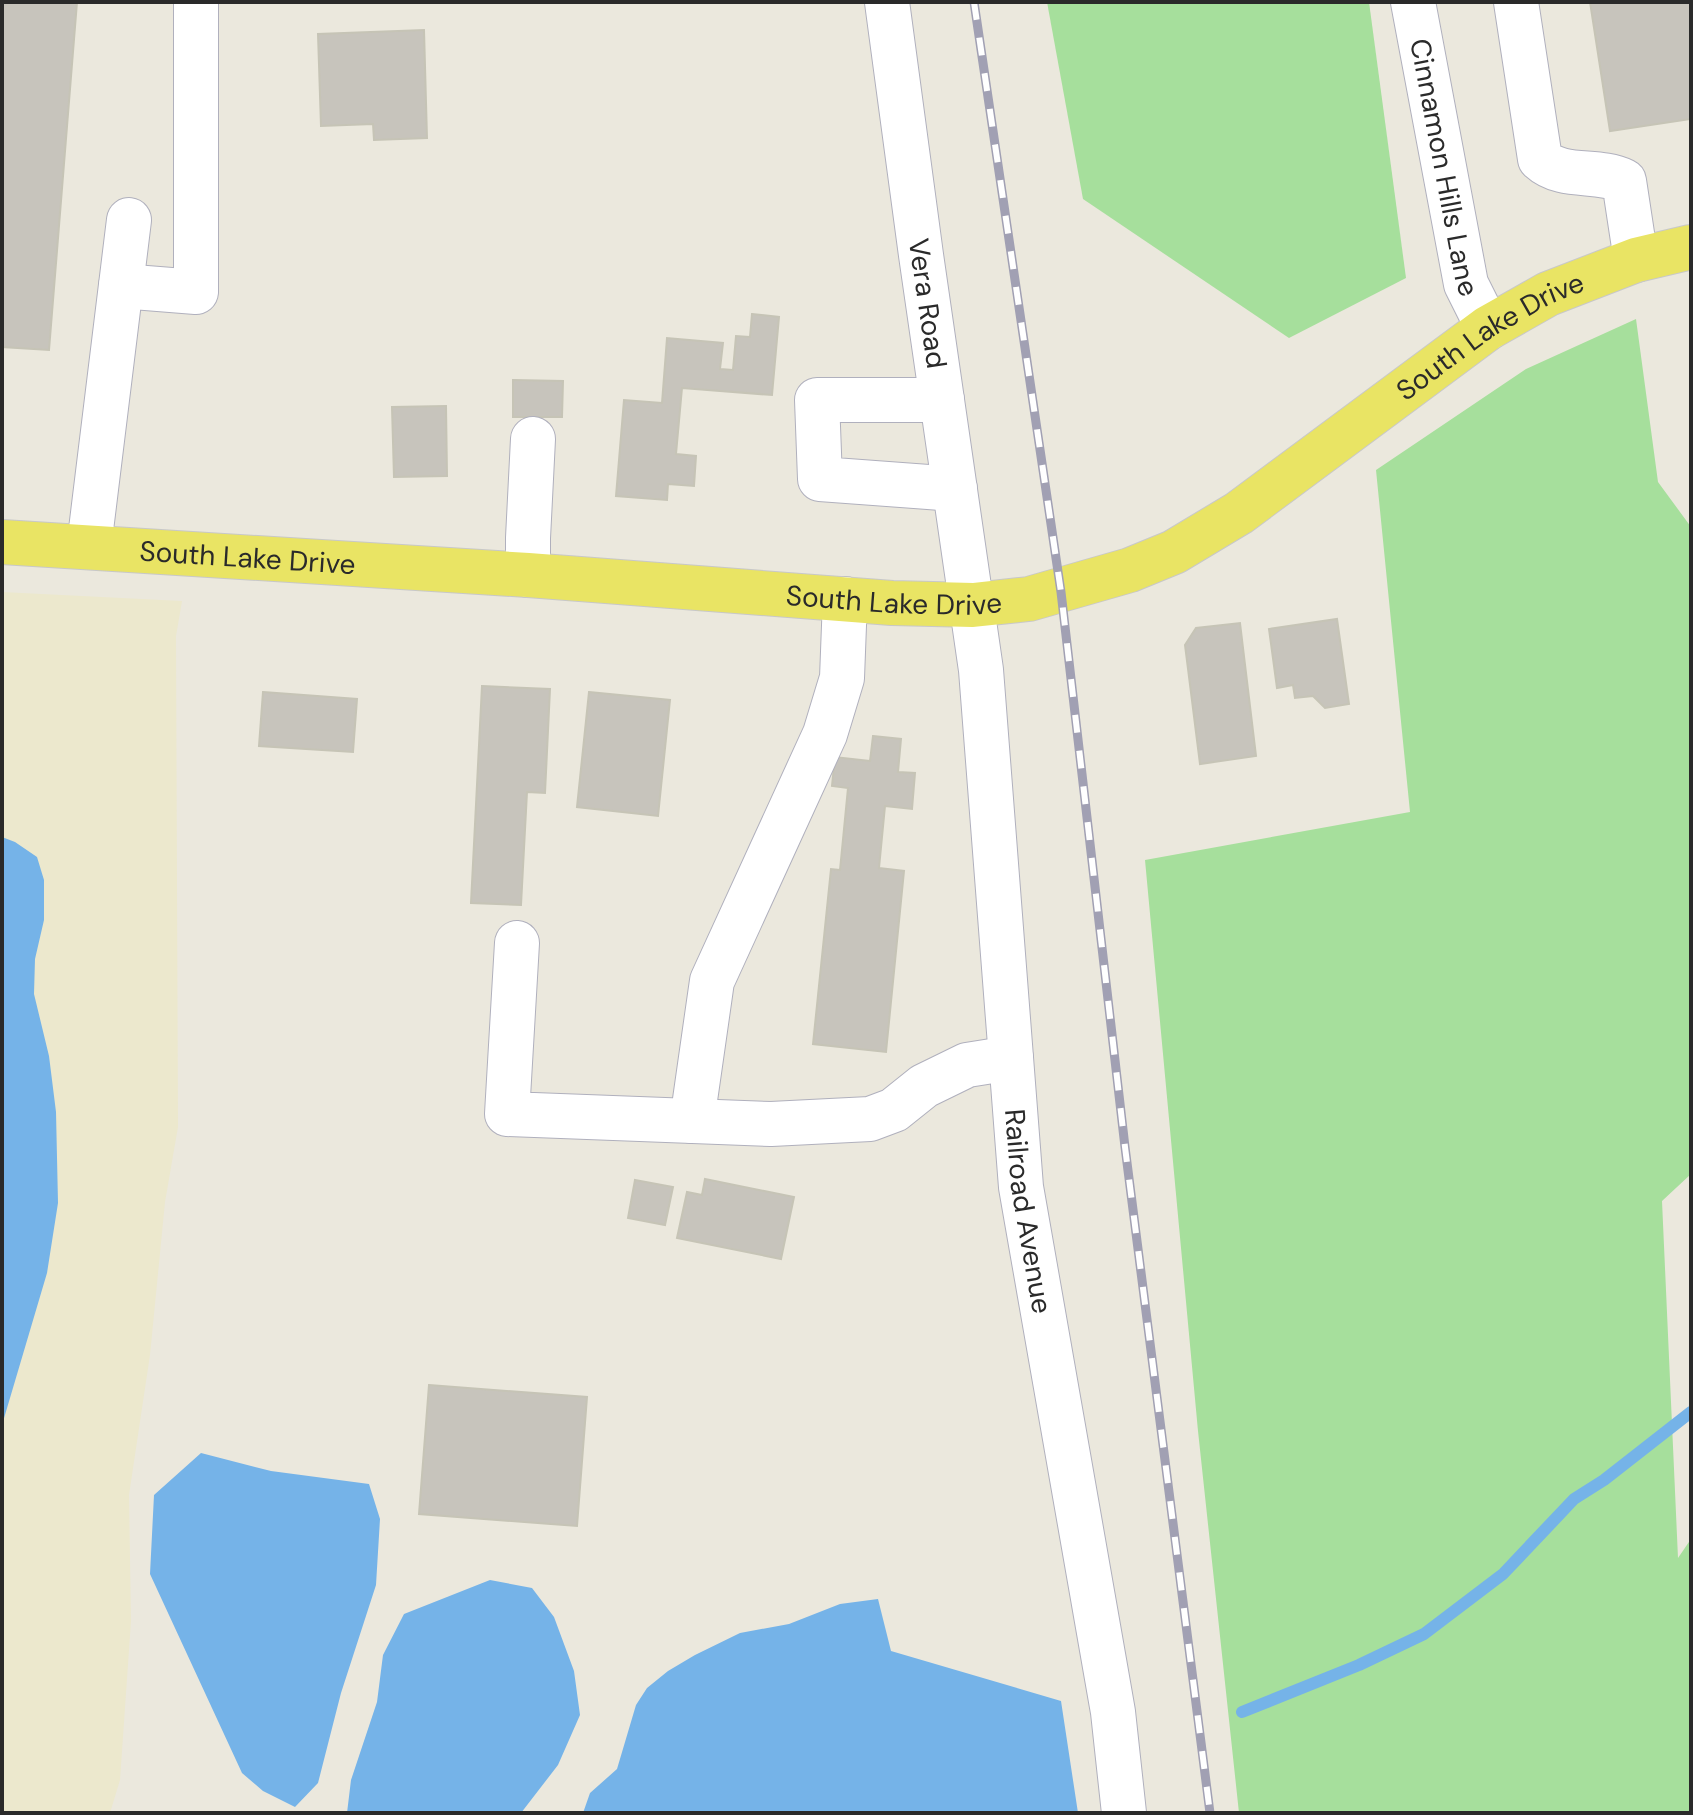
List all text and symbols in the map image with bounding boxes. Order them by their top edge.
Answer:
street label: Cinnamon Hills Lane [1402,35,1488,303]
street label: Vera Road [900,236,956,371]
street label: South Lake Drive [1388,263,1589,409]
street label: South Lake Drive [138,532,357,583]
street label: South Lake Drive [785,576,1004,623]
street label: Railroad Avenue [997,1108,1061,1316]

